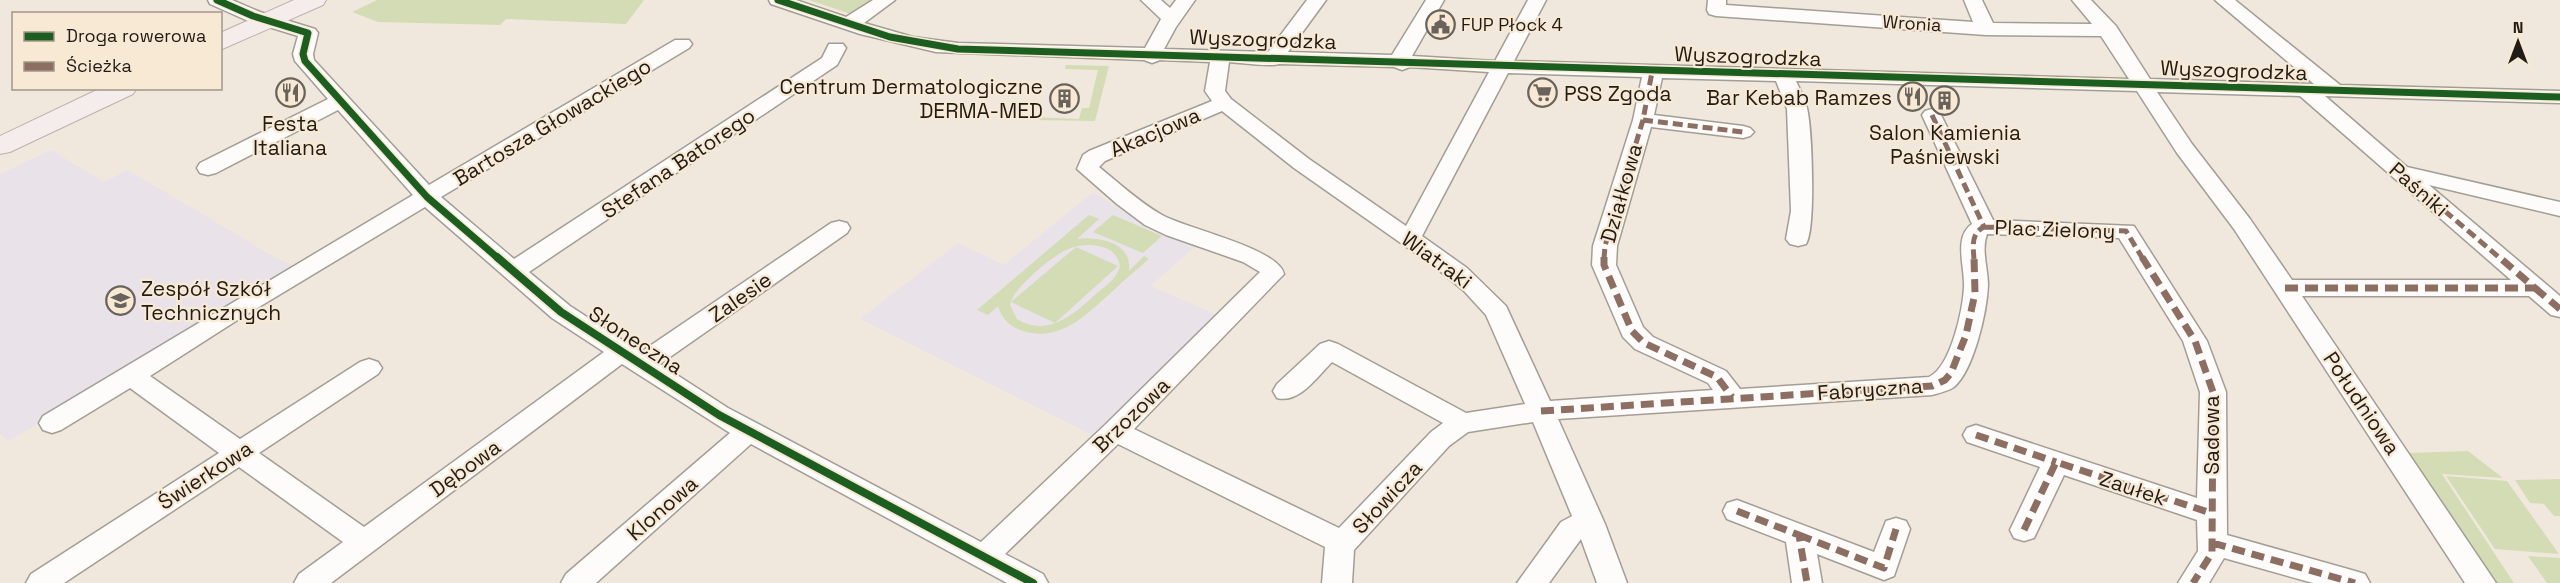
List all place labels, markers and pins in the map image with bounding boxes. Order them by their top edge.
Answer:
public building icon: FUP Płock 4 [1424,8,1456,40]
place label: FUP Płock 4 [1461,13,1563,36]
place label: Centrum Dermatologiczne DERMA-MED [779,73,1043,124]
restaurant icon: Festa Italiana [274,76,306,108]
supermarket icon: PSS Zgoda [1527,77,1559,109]
place label: PSS Zgoda [1564,80,1672,107]
restaurant icon: Bar Kebab Ramzes [1897,81,1929,113]
building icon: Centrum Dermatologiczne DERMA-MED [1048,82,1080,114]
place label: Bar Kebab Ramzes [1706,84,1892,111]
building icon: Salon Kamienia Paśniewski [1929,85,1961,117]
place label: Festa Italiana [253,110,327,161]
place label: Salon Kamienia Paśniewski [1869,119,2021,170]
place label: Zespół Szkół Technicznych [141,275,281,326]
school or university icon: Zespół Szkół Technicznych [104,284,136,316]

